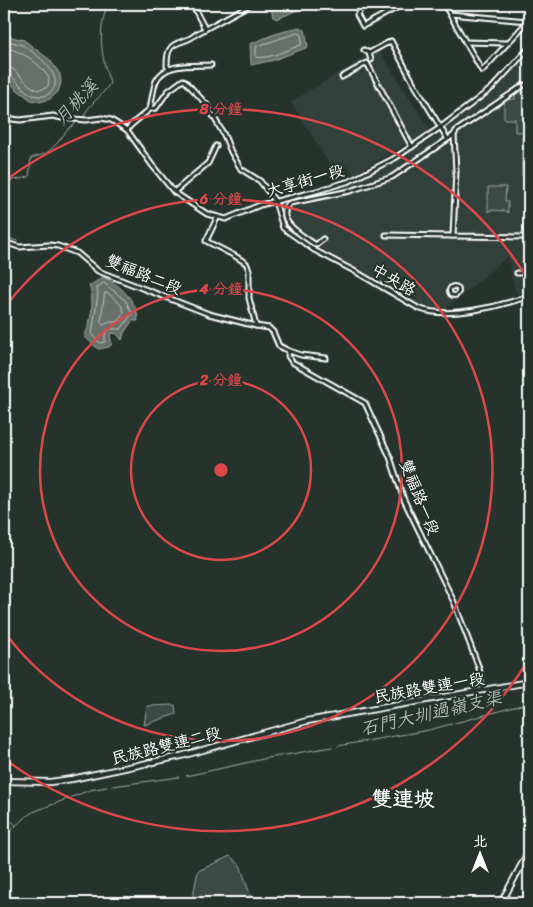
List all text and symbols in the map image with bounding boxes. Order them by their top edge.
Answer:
water label: 月桃溪 [46,71,107,133]
text: 8 分鐘 [199,96,242,122]
street label: 大享街一段 [263,156,348,205]
text: 6 分鐘 [199,186,242,212]
street label: 雙福路二段 [101,246,186,303]
street label: 中央路 [366,255,422,304]
text: 4 分鐘 [198,276,243,302]
text: 2 分鐘 [199,367,242,393]
street label: 雙福路一段 [391,455,448,540]
centre of rings [212,461,230,479]
street label: 民族路雙連一段 [371,663,487,711]
water label: 石門大圳過嶺支渠 [357,681,507,745]
street label: 民族路雙連二段 [108,718,224,773]
district label: 雙連坡 [372,780,435,818]
text: 北 [473,829,487,854]
north arrow [456,830,506,880]

